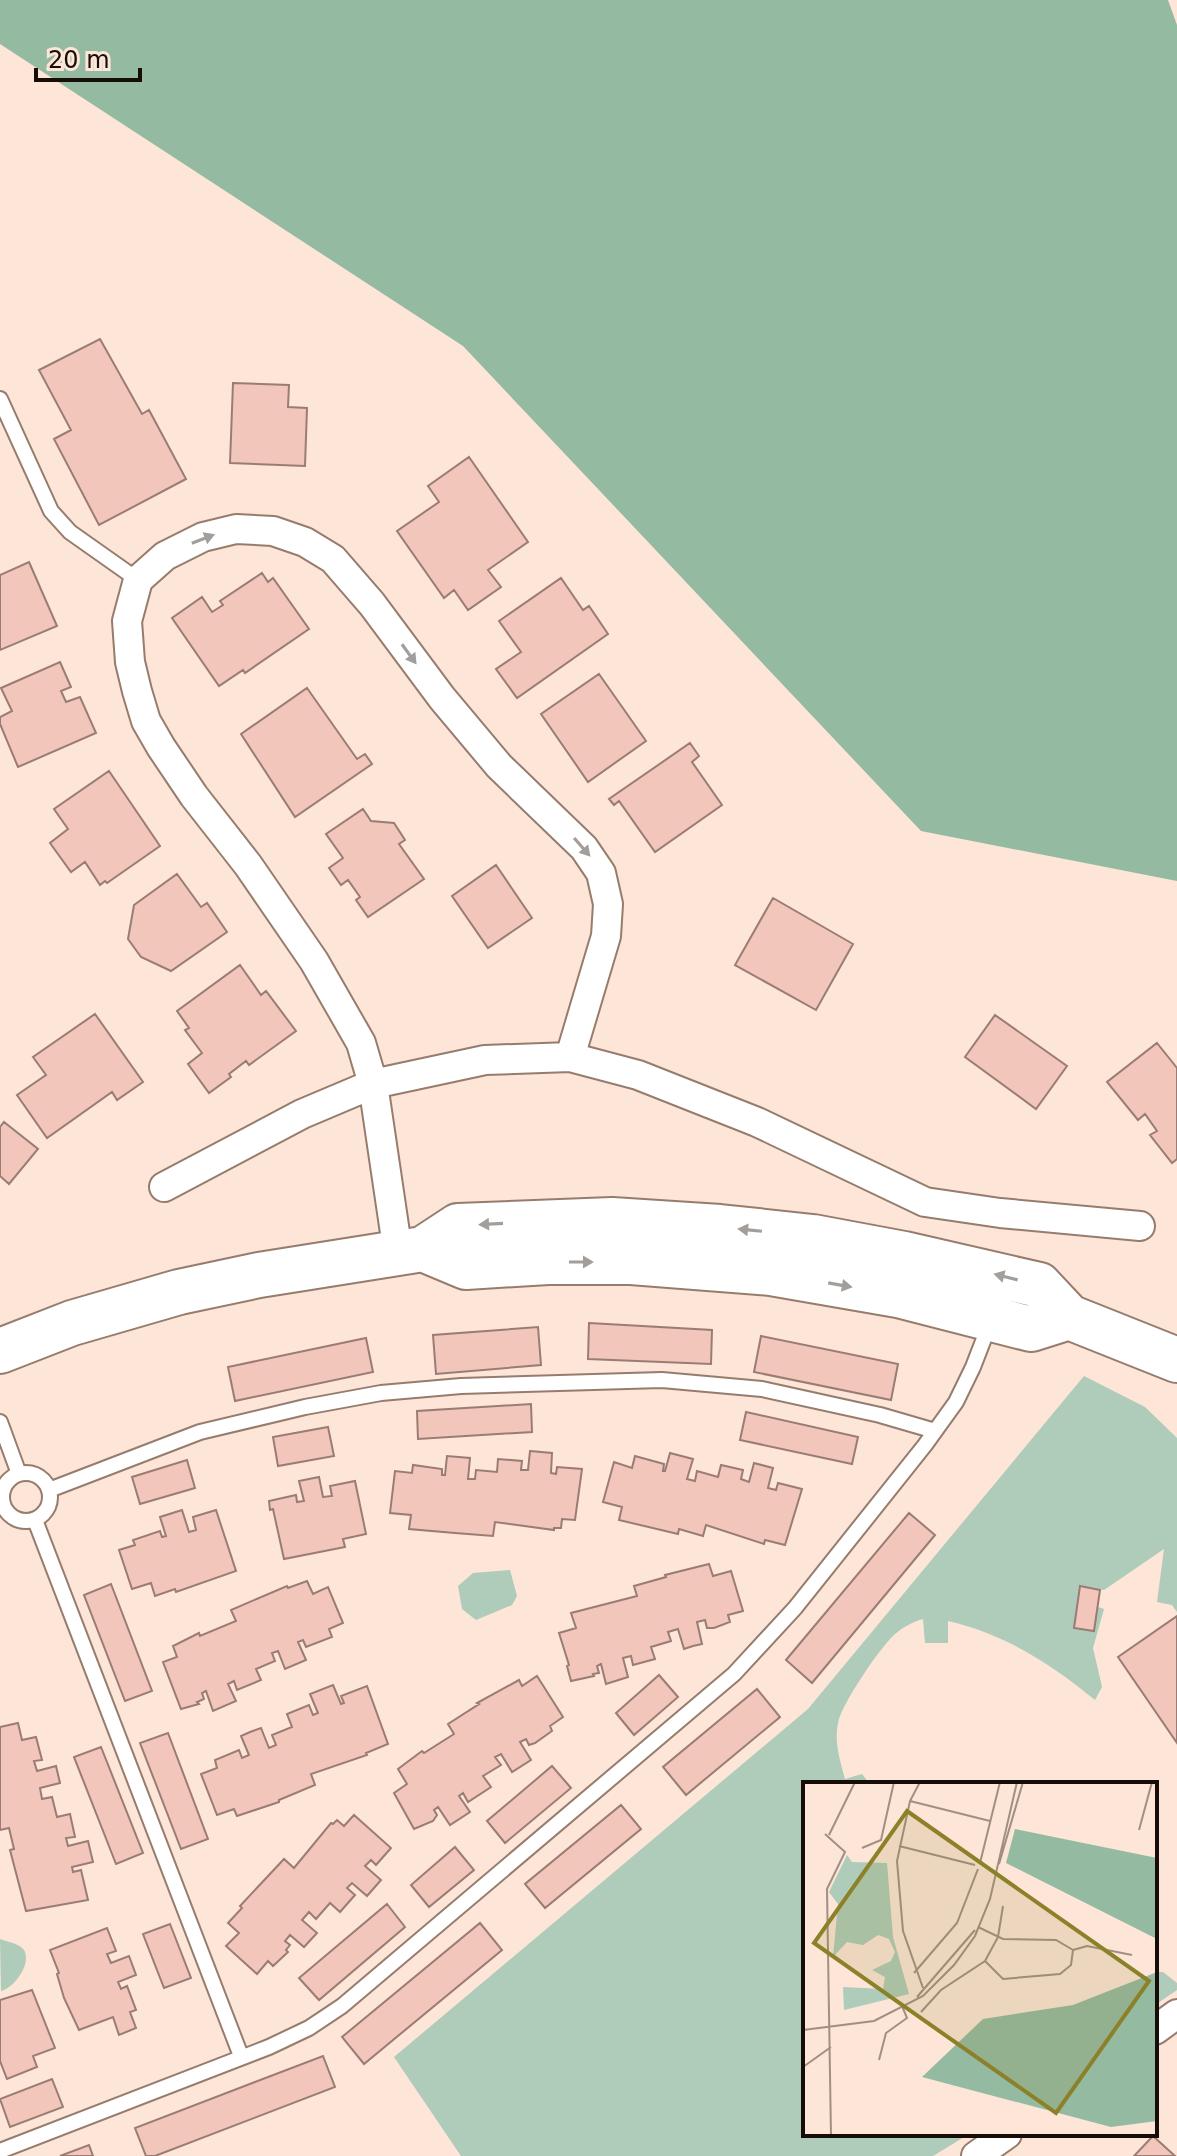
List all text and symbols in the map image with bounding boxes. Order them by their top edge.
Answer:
scale bar [36,32,140,82]
text: 20 m [48,46,110,74]
one-way arrow [191,532,215,545]
one-way arrow [401,643,417,665]
one-way arrow [573,837,590,857]
one-way arrow [478,1218,503,1231]
one-way arrow [737,1223,762,1236]
one-way arrow [569,1256,594,1268]
one-way arrow [993,1270,1018,1283]
one-way arrow [828,1279,853,1291]
inset map [803,1782,1157,2136]

